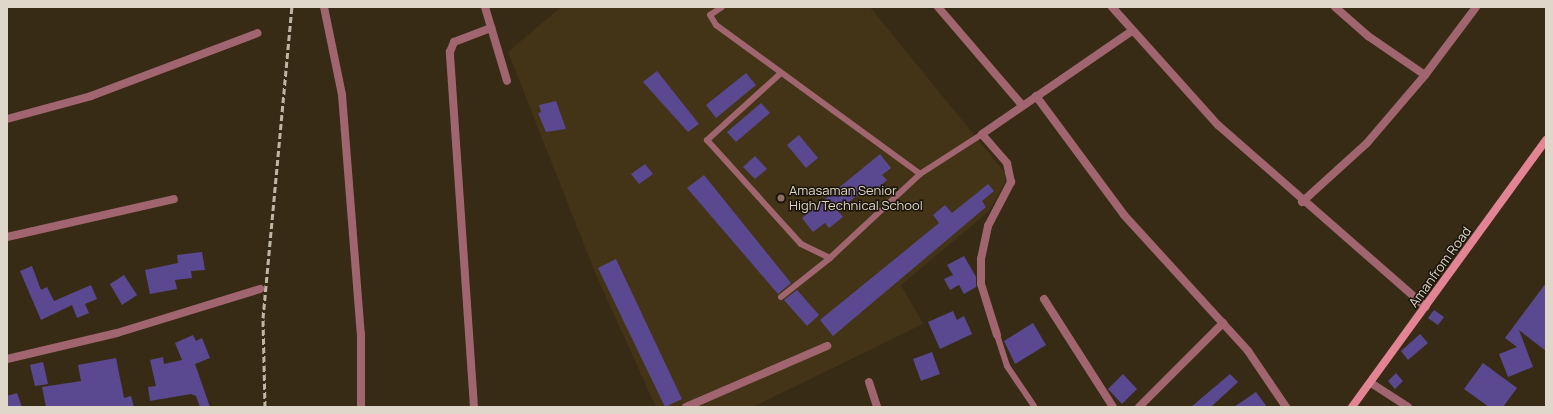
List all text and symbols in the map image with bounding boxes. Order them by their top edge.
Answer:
place label: Amasaman Senior High/Technical School [789,183,923,214]
marker: Amasaman Senior High/Technical School [776,193,786,203]
street label: Amanfrom Road [1406,224,1474,310]

